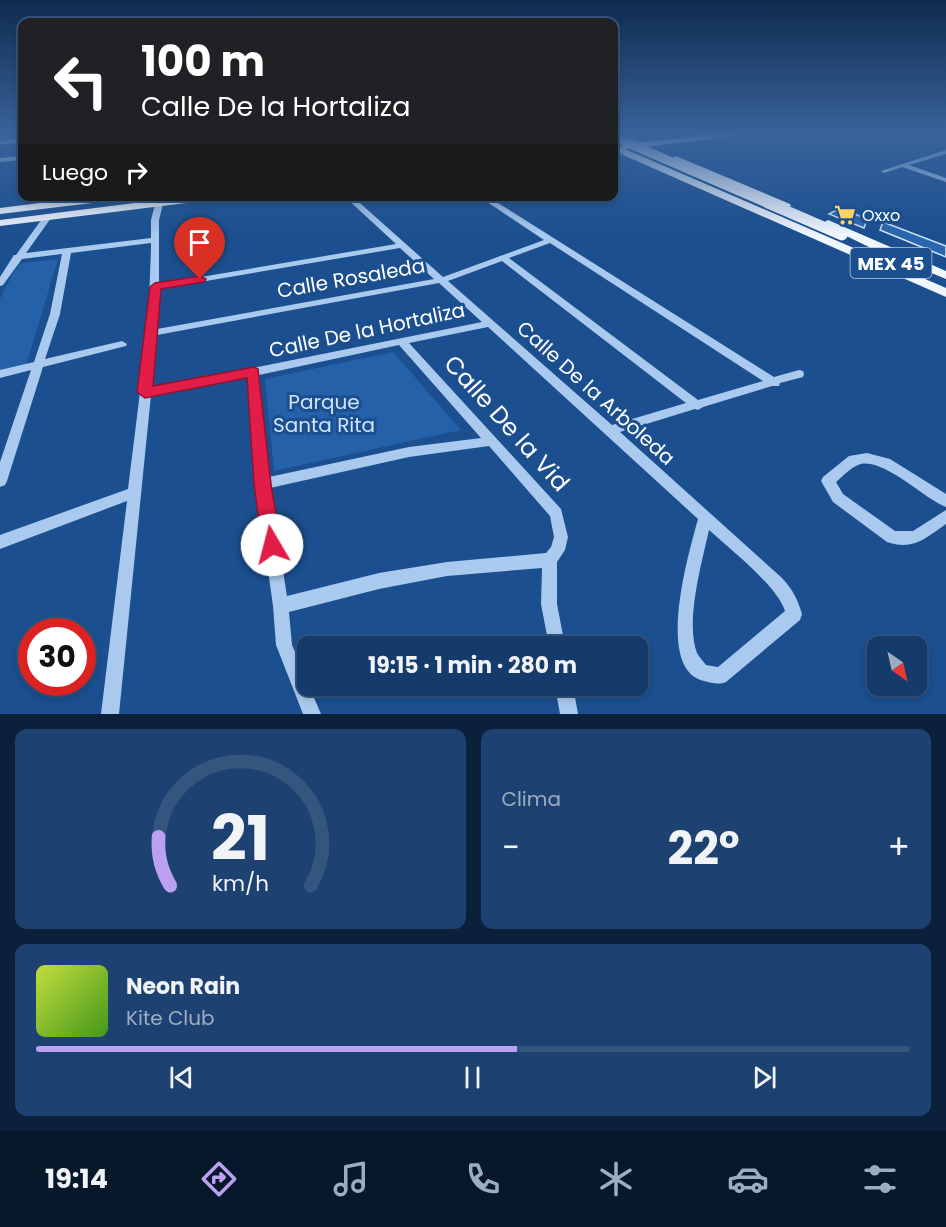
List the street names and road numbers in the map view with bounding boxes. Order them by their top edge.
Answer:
road number: MEX 45 [850,248,932,278]
street label: Calle Rosaleda [275,251,427,305]
street label: Calle De la Hortaliza [266,296,468,364]
street label: Calle De la Arboleda [511,314,681,472]
street label: Calle De la Vid [437,348,577,498]

